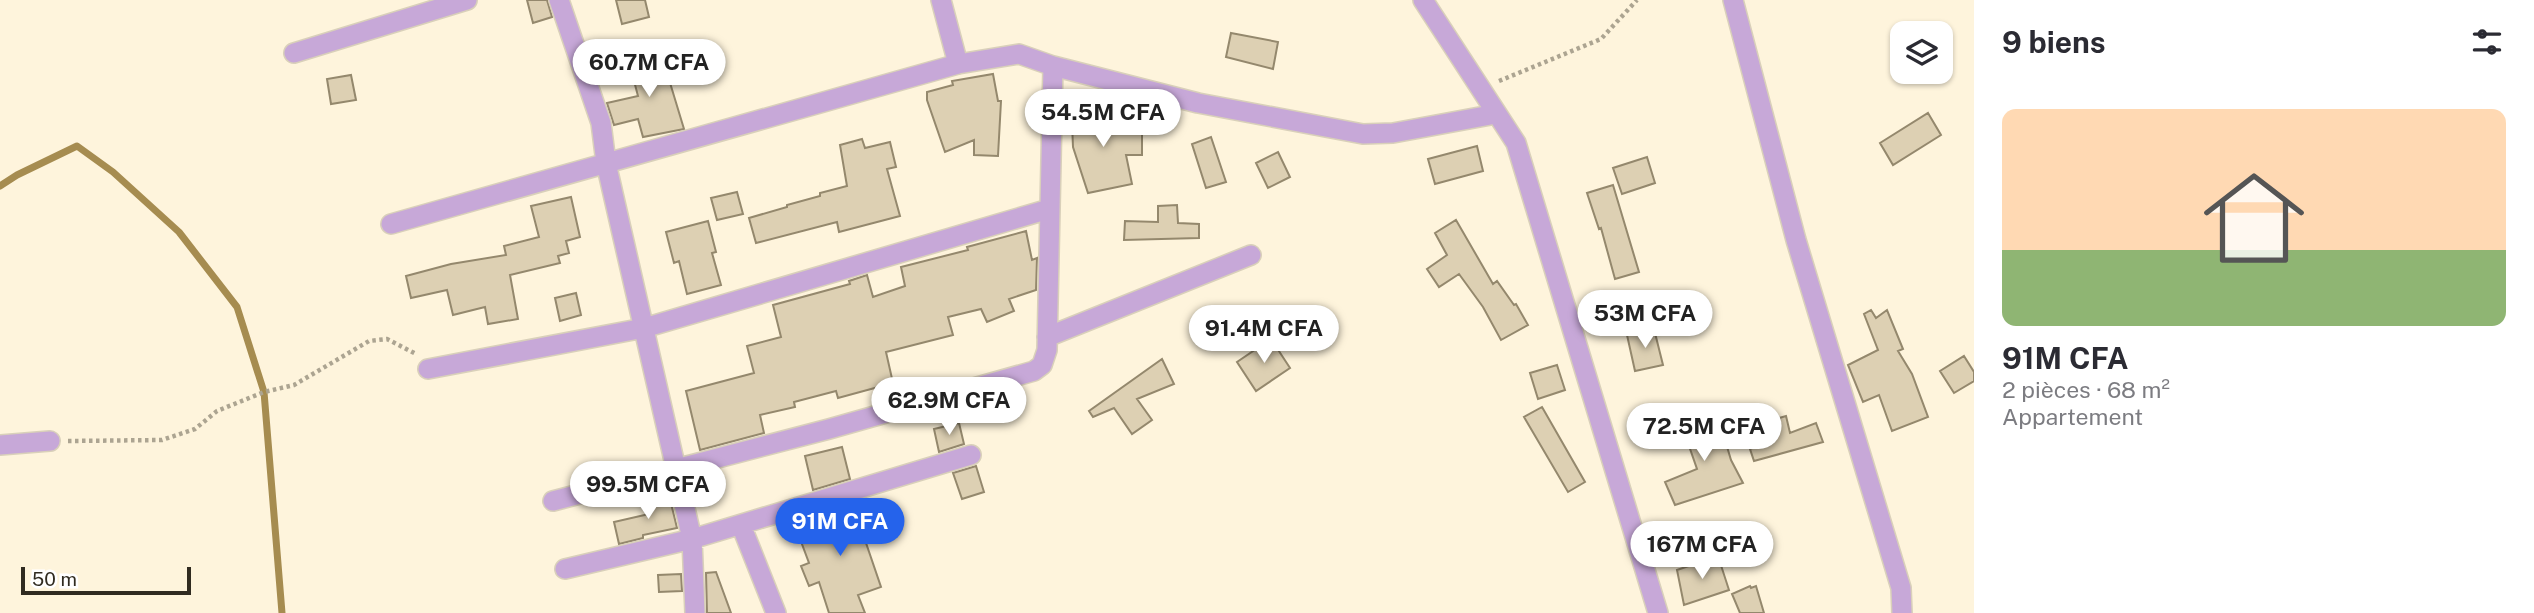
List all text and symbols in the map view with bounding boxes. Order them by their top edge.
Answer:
map controls [1890,21,1953,84]
button: layers [1890,21,1953,84]
icon: filters [2468,23,2506,61]
text: 9 biens [2002,24,2106,60]
pin: 60.7M CFA [569,40,729,99]
text: 60.7M CFA [589,48,709,75]
pin: 54.5M CFA [1023,90,1183,149]
text: 54.5M CFA [1041,98,1165,125]
icon: home [2191,155,2317,281]
pin: 53M CFA [1580,290,1710,350]
text: 53M CFA [1594,299,1696,326]
pin: 91.4M CFA [1184,306,1344,365]
text: 91.4M CFA [1205,314,1323,341]
text: 91M CFA [2002,340,2129,376]
text: 2 pièces · 68 m² [2002,376,2170,403]
pin: 62.9M CFA [869,378,1029,437]
text: 62.9M CFA [887,386,1011,413]
text: Appartement [2002,403,2143,430]
pin: 72.5M CFA [1624,404,1784,463]
text: 72.5M CFA [1643,412,1765,439]
pin: 99.5M CFA [568,462,728,521]
text: 99.5M CFA [586,470,710,497]
pin: 91M CFA [775,498,905,558]
text: 91M CFA [791,507,889,534]
pin: 167M CFA [1630,522,1774,581]
text: 167M CFA [1646,530,1758,557]
scale bar [21,564,191,596]
text: 50 m [32,568,77,590]

